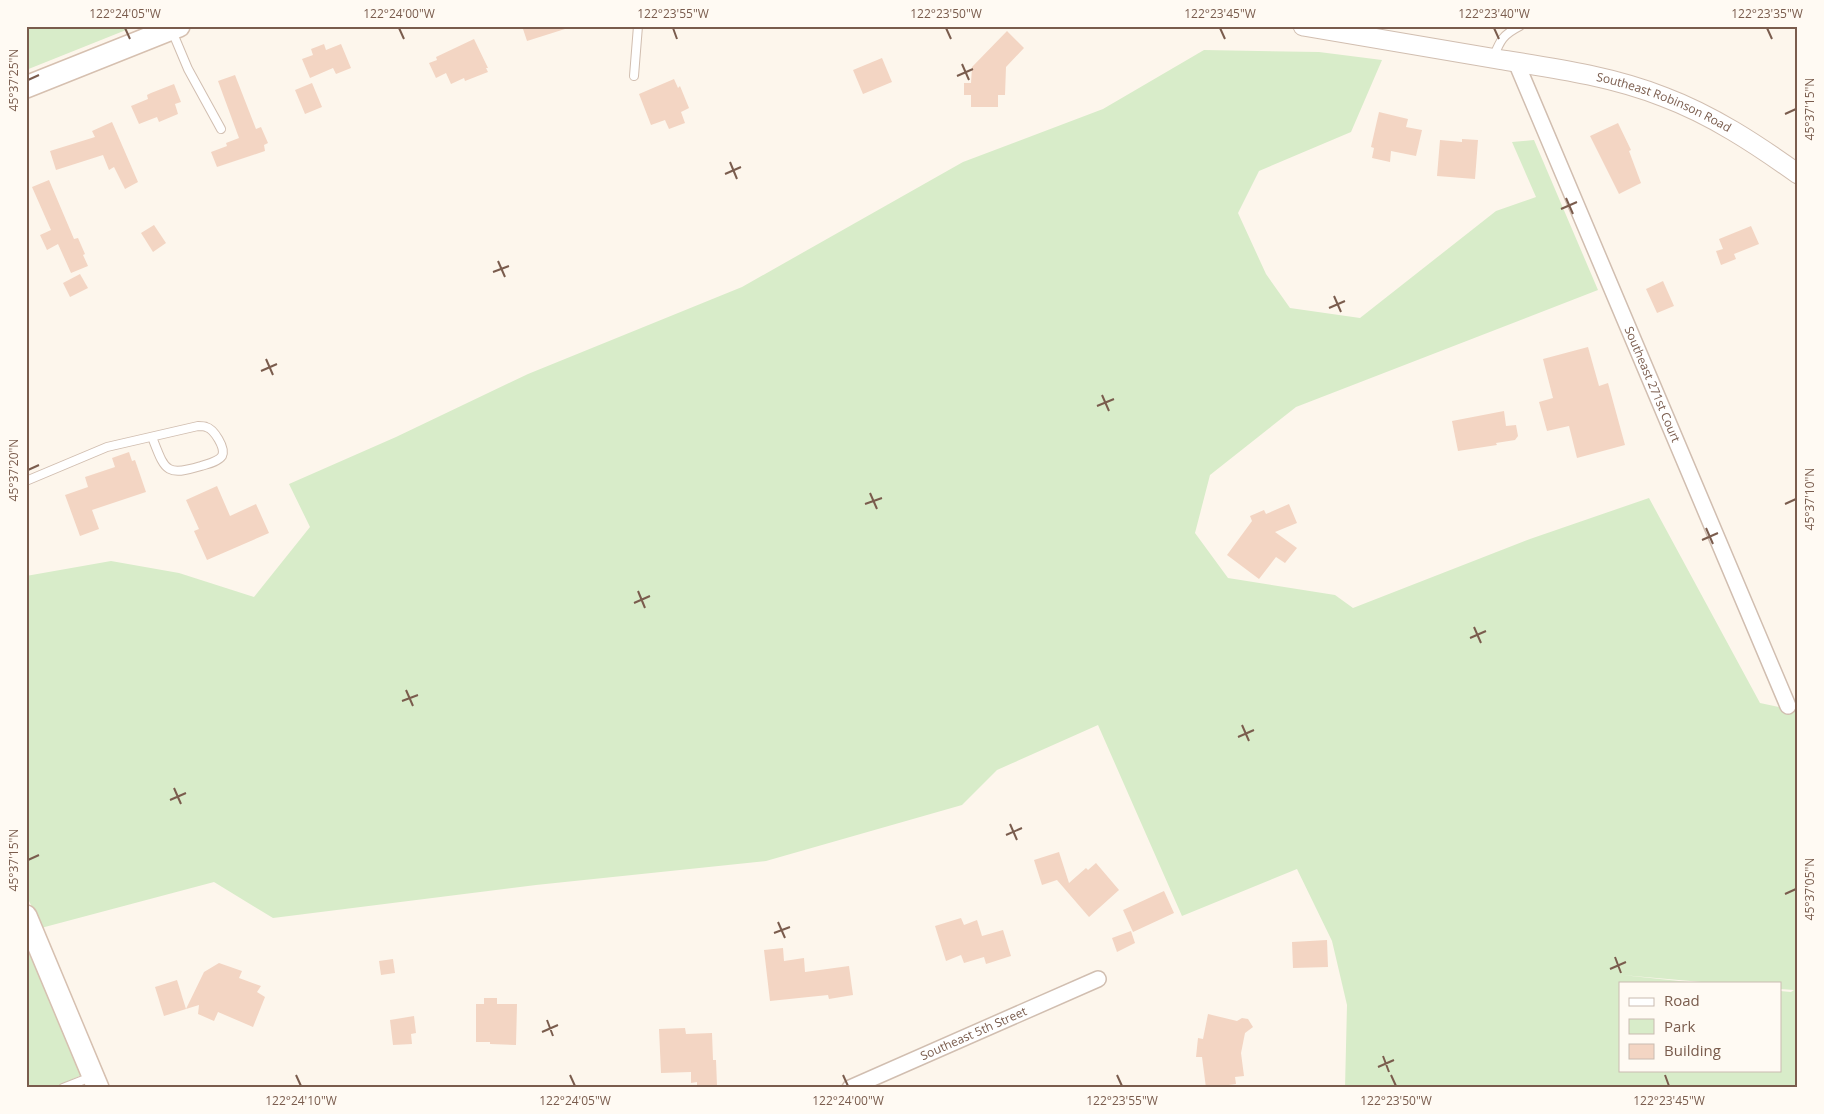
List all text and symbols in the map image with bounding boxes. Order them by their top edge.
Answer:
text: 122°24'05"W [89,5,161,22]
text: 122°24'00"W [363,5,435,22]
text: 122°23'55"W [637,5,709,22]
text: 122°23'50"W [910,5,982,22]
text: 122°23'45"W [1184,5,1256,22]
text: 122°23'40"W [1458,5,1530,22]
text: 122°23'35"W [1731,5,1803,22]
text: 45°37'25"N [5,49,22,111]
street label: Southeast Robinson Road [1595,68,1735,136]
text: 45°37'15"N [1801,78,1818,140]
street label: Southeast 271st Court [1621,324,1685,445]
text: 45°37'20"N [5,439,22,501]
text: 45°37'10"N [1801,468,1818,530]
text: 45°37'15"N [5,829,22,891]
text: 45°37'05"N [1801,858,1818,920]
legend [1619,982,1782,1072]
text: Road [1664,990,1700,1010]
street label: Southeast 5th Street [918,1002,1029,1064]
text: Park [1664,1016,1695,1036]
text: Building [1664,1040,1721,1060]
text: 122°24'10"W [265,1092,337,1109]
text: 122°24'05"W [539,1092,611,1109]
text: 122°24'00"W [812,1092,884,1109]
text: 122°23'55"W [1086,1092,1158,1109]
text: 122°23'50"W [1360,1092,1432,1109]
text: 122°23'45"W [1633,1092,1705,1109]

